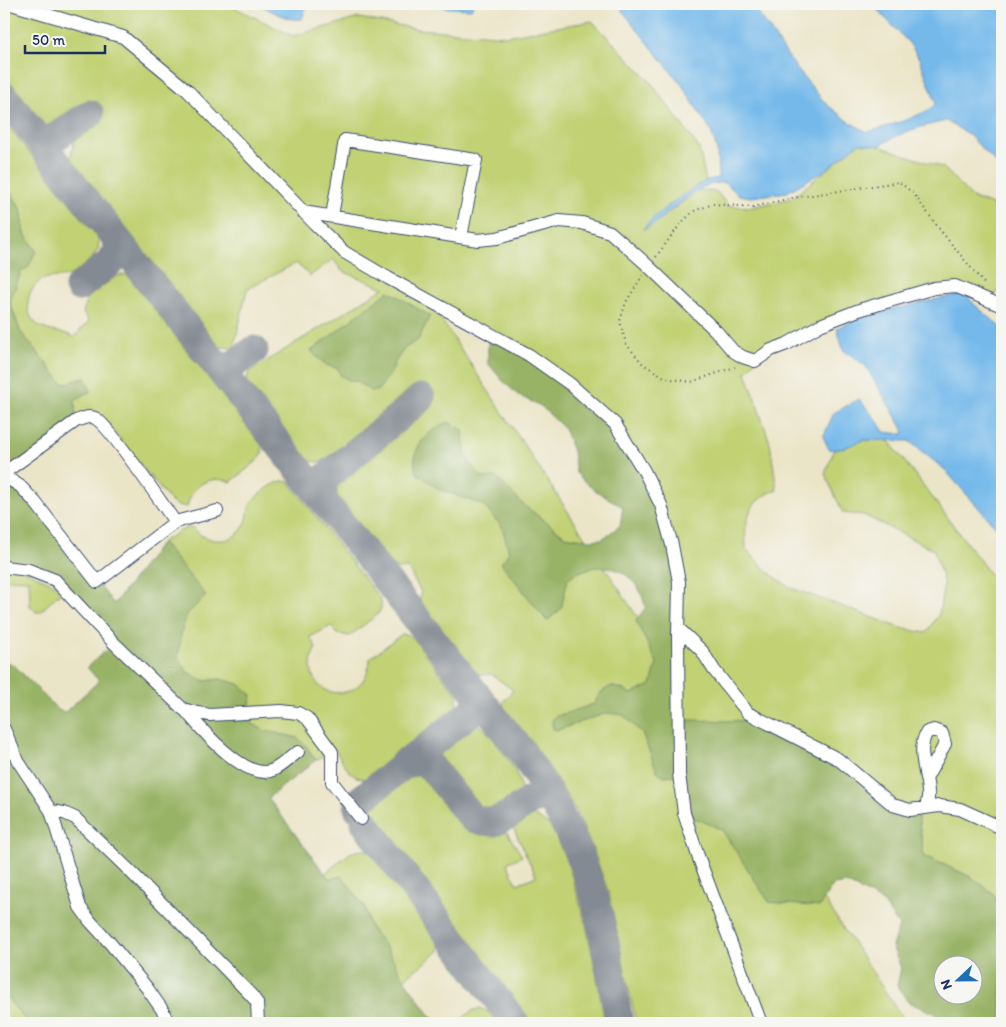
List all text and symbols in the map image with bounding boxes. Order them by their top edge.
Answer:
scale bar [25,22,105,54]
text: 50 m [32,31,65,49]
north arrow [934,954,984,1004]
text: N [937,977,956,992]

